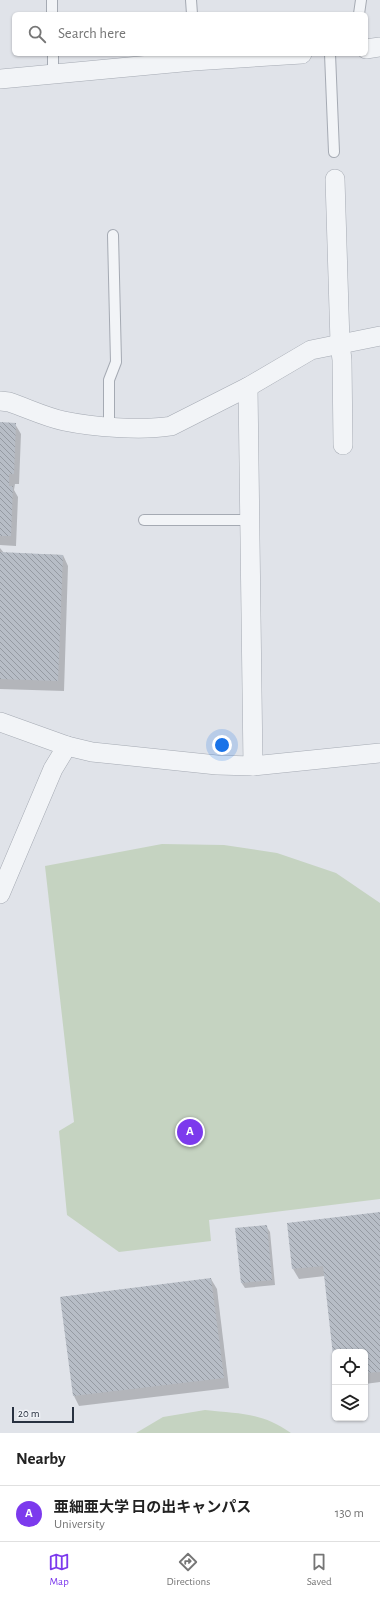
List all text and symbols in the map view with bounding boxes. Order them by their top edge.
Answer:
search box [12,12,368,56]
icon: search [26,23,48,45]
text: Search here [58,26,126,41]
your location [212,735,232,755]
pin: A [177,1117,203,1147]
map controls [332,1349,368,1421]
button: locate [332,1349,368,1385]
button: layers [332,1385,368,1421]
scale bar [12,1405,74,1424]
text: 20 m [18,1408,39,1419]
text: Nearby [16,1450,66,1467]
text: 亜細亜大学 日の出キャンパス [54,1500,251,1515]
text: A [25,1507,33,1520]
text: 130 m [335,1507,364,1520]
text: University [54,1518,105,1531]
tab: Map [48,1551,70,1588]
tab: Directions [166,1551,210,1588]
tab: Saved [307,1551,332,1588]

